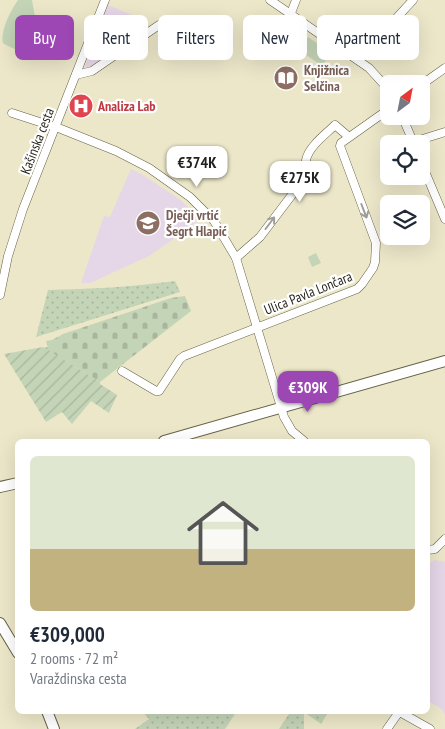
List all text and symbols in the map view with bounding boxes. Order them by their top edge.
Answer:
chip: Buy [15,15,74,60]
chip: Rent [84,15,148,60]
chip: Filters [158,15,233,60]
chip: New [243,15,307,60]
chip: Apartment [317,15,419,60]
place label: Knjižnica Selčina [304,61,349,95]
library icon: Knjižnica Selčina [273,65,299,91]
north arrow [380,75,430,125]
map controls [380,75,430,245]
hospital icon: Analiza Lab [68,93,94,119]
place label: Analiza Lab [97,97,156,115]
street label: Kašinska cesta [16,105,58,177]
button: locate [380,135,430,185]
pin: €374K [162,146,232,188]
text: €374K [178,152,216,172]
pin: €275K [265,160,335,203]
text: €275K [281,167,319,187]
button: layers [380,195,430,245]
one-way arrow [360,203,369,219]
place label: Dječji vrtić Šegrt Hlapić [166,206,227,240]
school or university icon: Dječji vrtić Šegrt Hlapić [135,210,161,236]
one-way arrow [265,216,275,230]
street label: Ulica Pavla Lončara [261,267,355,319]
pin: €309K [273,370,343,413]
text: €309K [289,377,327,397]
icon: home [178,488,268,578]
text: €309,000 [30,621,105,648]
text: 2 rooms · 72 m² [30,648,118,668]
text: Varaždinska cesta [30,668,127,688]

